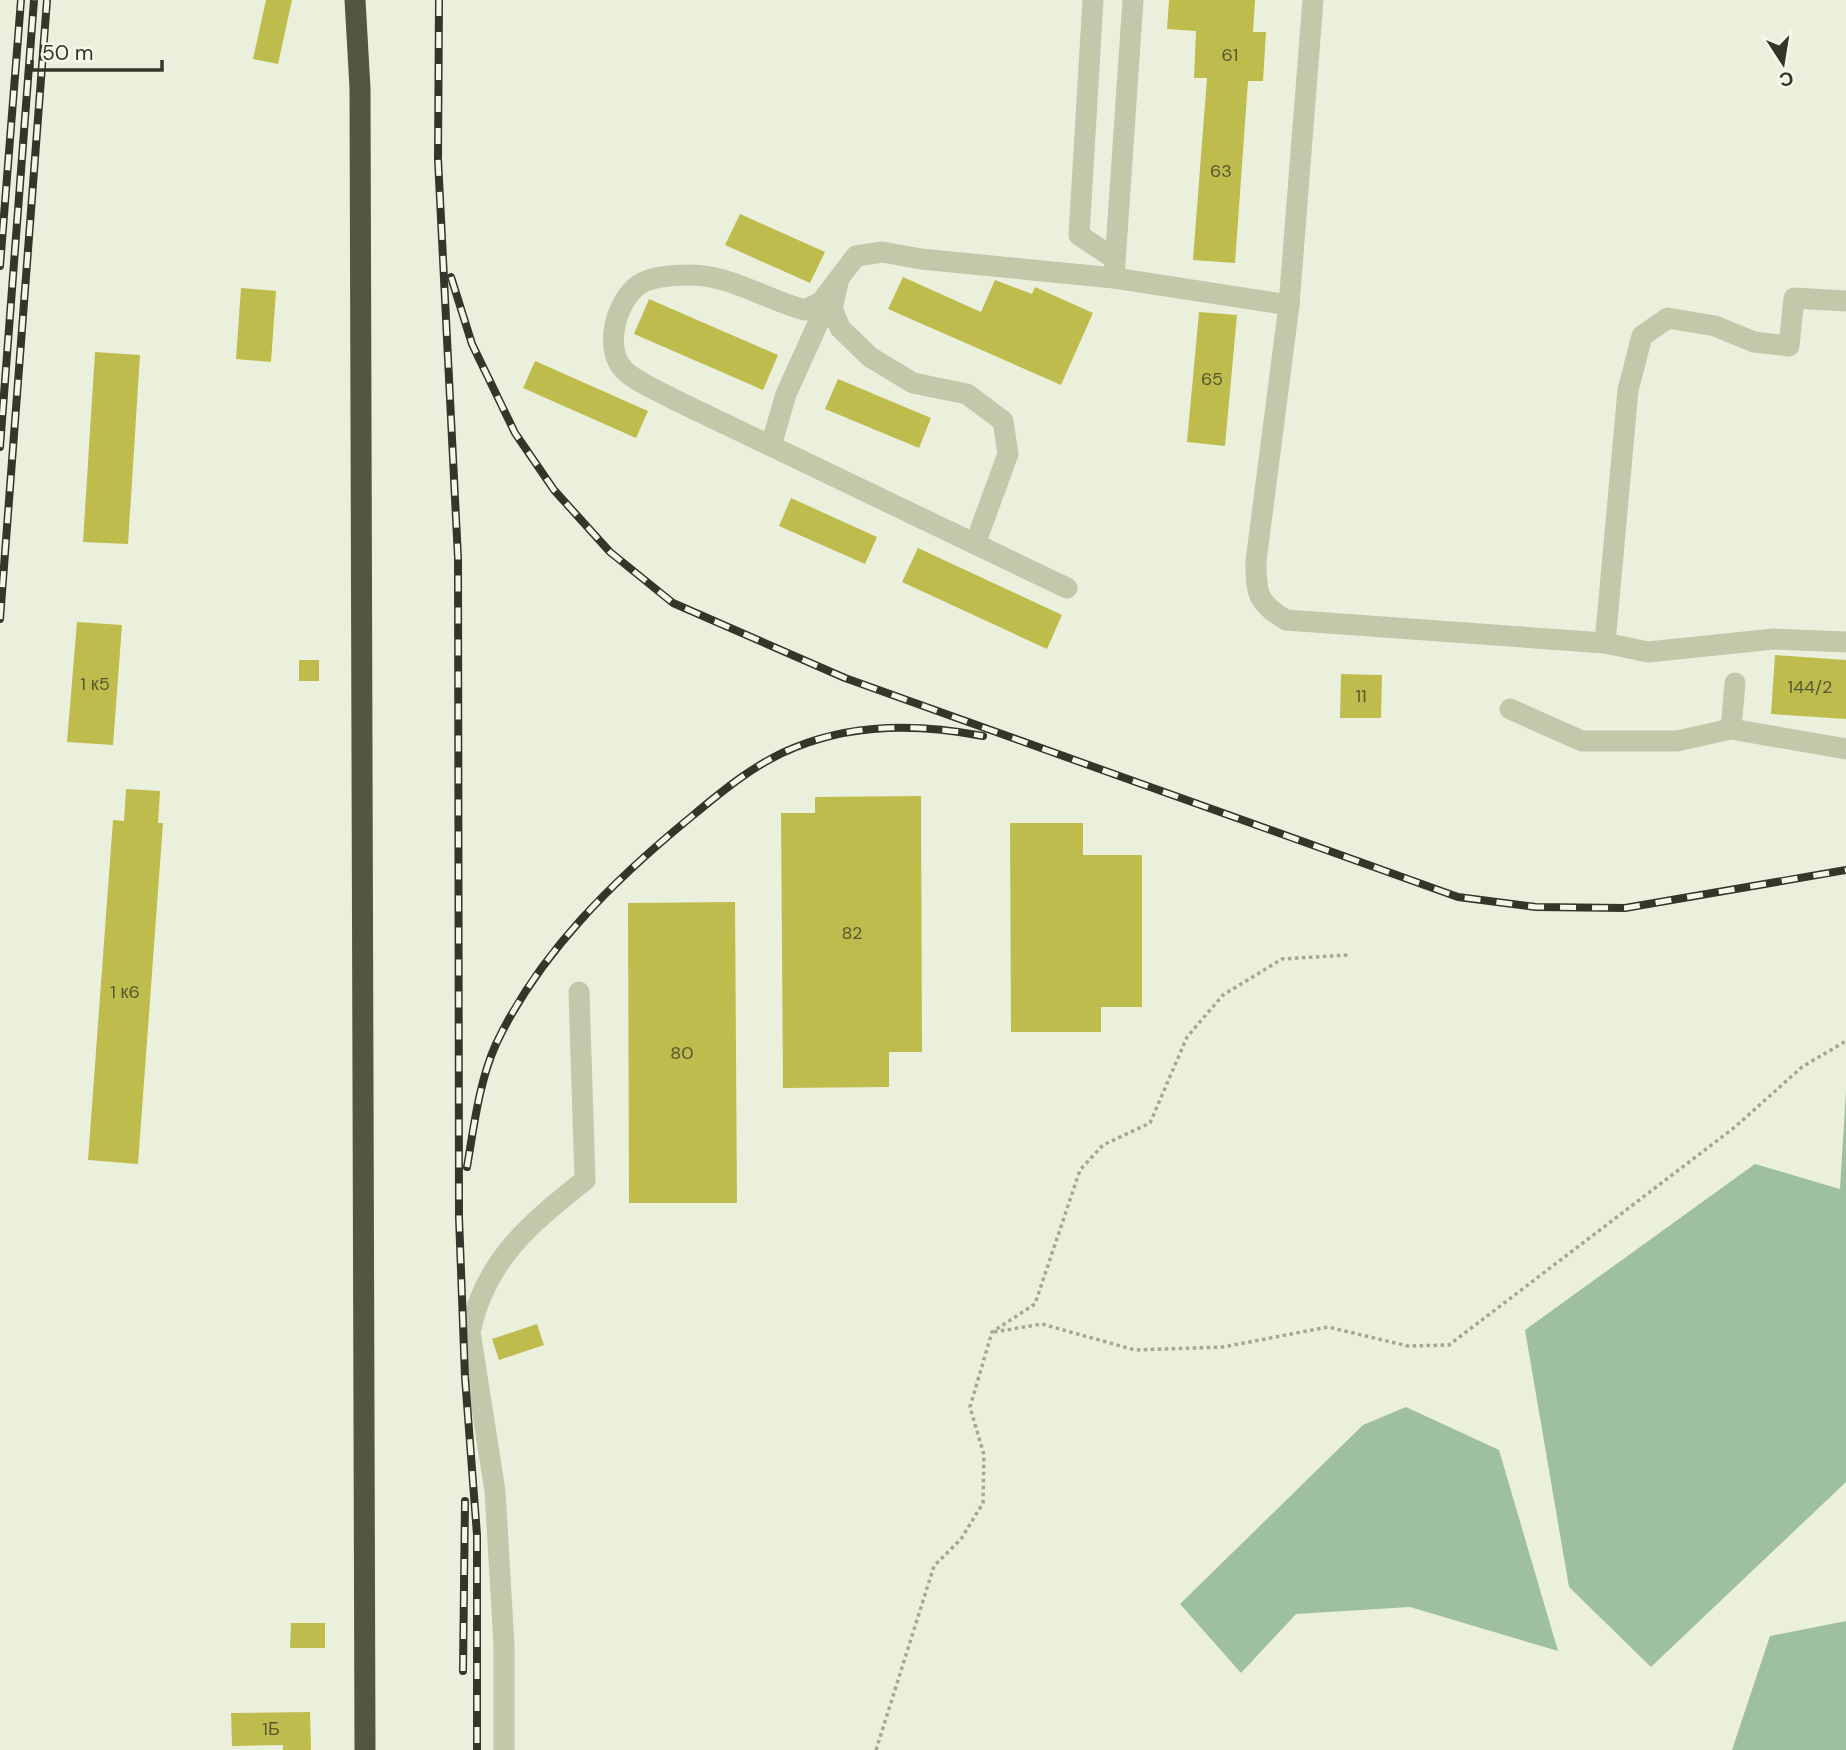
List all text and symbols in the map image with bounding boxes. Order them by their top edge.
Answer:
scale bar [32,28,161,72]
north arrow [1748,28,1818,98]
text: 50 m [42,39,93,67]
house number: 61 [1222,43,1238,67]
text: С [1777,65,1796,93]
house number: 63 [1210,159,1232,183]
house number: 65 [1201,367,1223,391]
house number: 1 к5 [80,672,110,696]
house number: 144/2 [1788,675,1832,699]
house number: 11 [1355,684,1367,708]
house number: 82 [841,921,863,945]
house number: 1 к6 [110,980,140,1004]
house number: 80 [670,1041,694,1065]
house number: 1Б [262,1717,280,1741]

